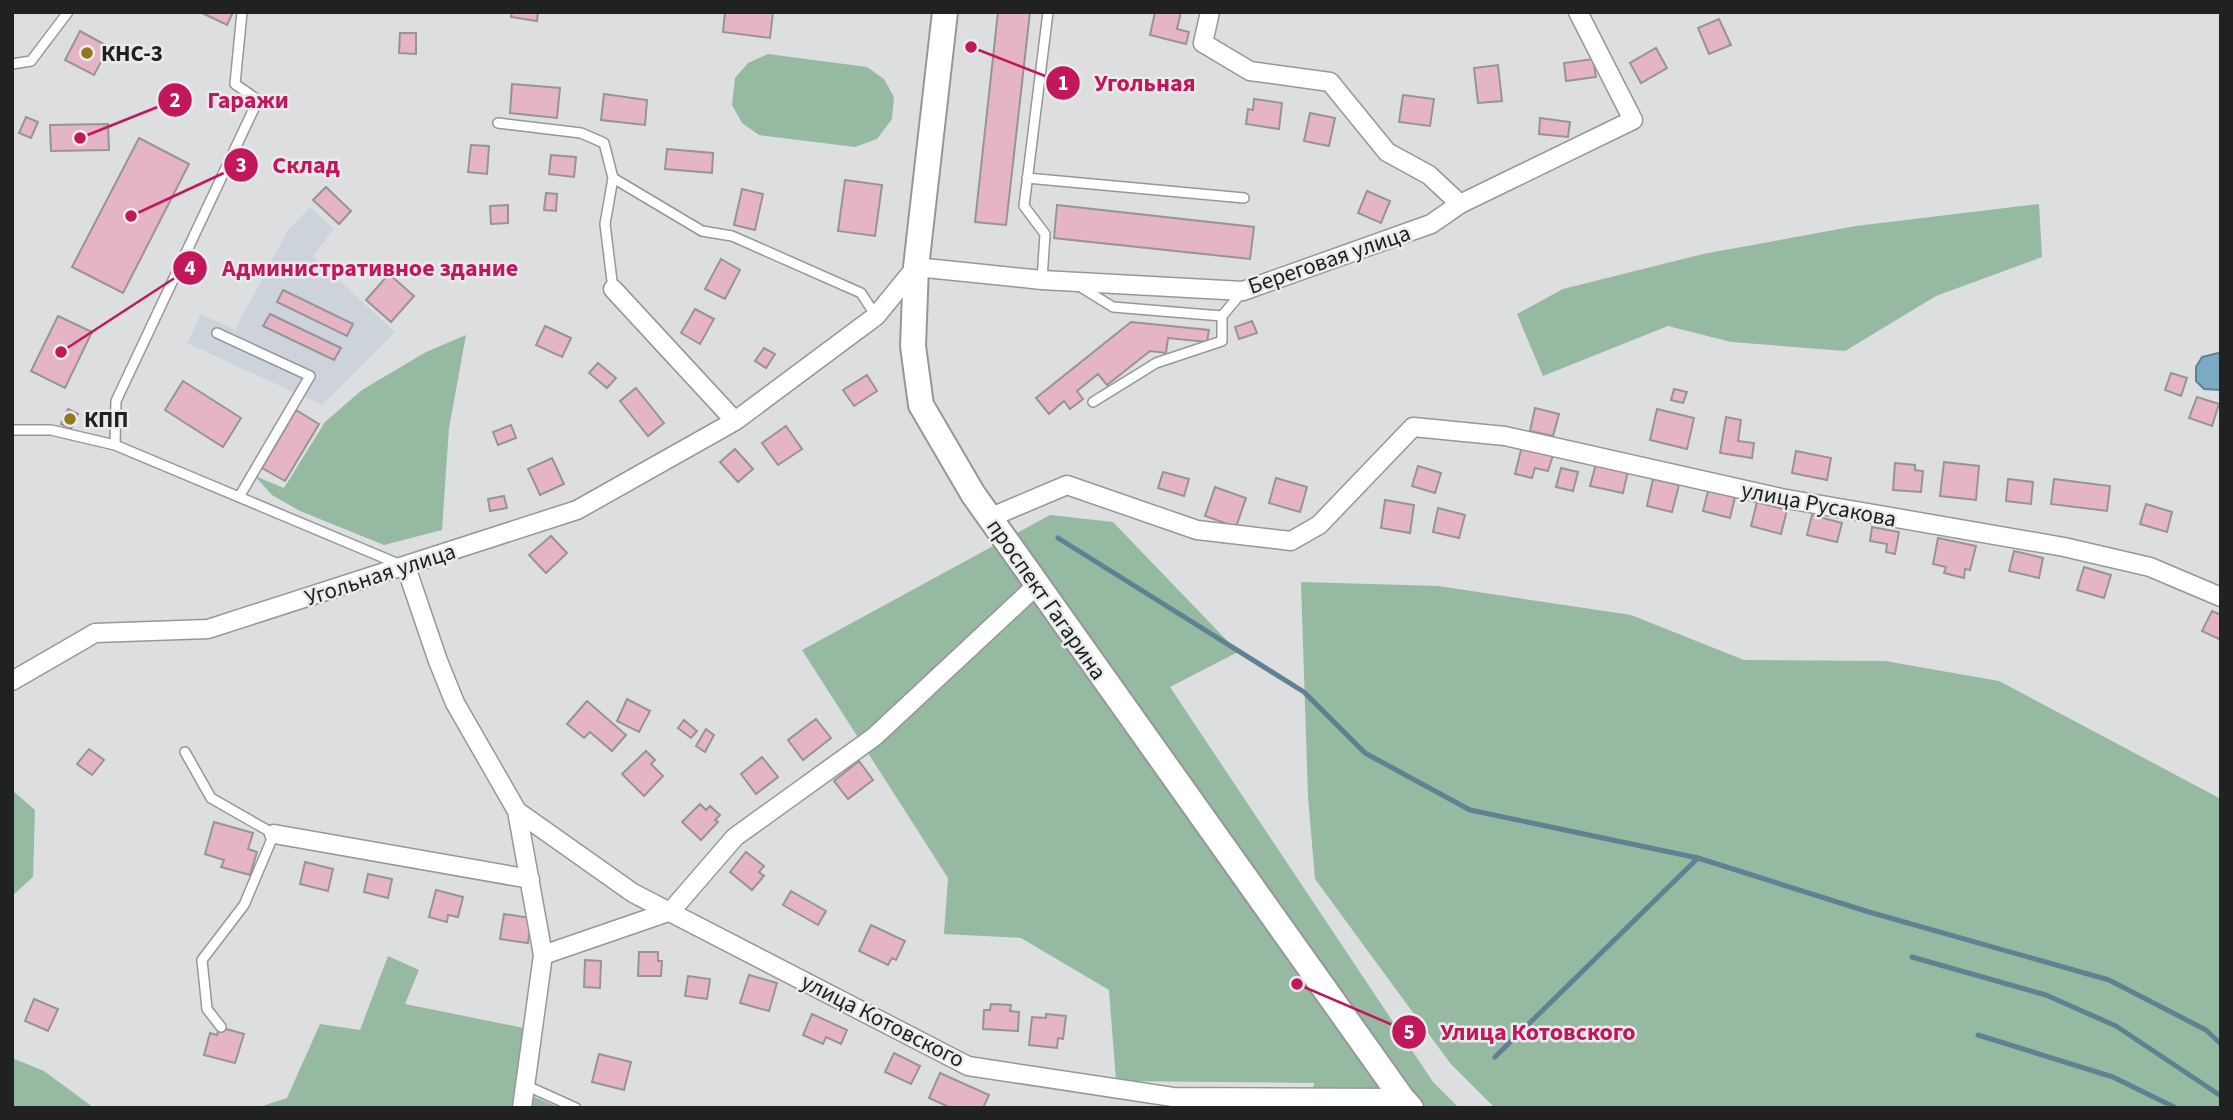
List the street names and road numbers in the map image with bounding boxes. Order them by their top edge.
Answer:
street label: Береговая улица [1243,216,1415,303]
street label: улица Русакова [1739,473,1899,536]
street label: проспект Гагарина [979,512,1115,687]
street label: Угольная улица [300,535,460,614]
street label: улица Котовского [795,965,970,1076]

